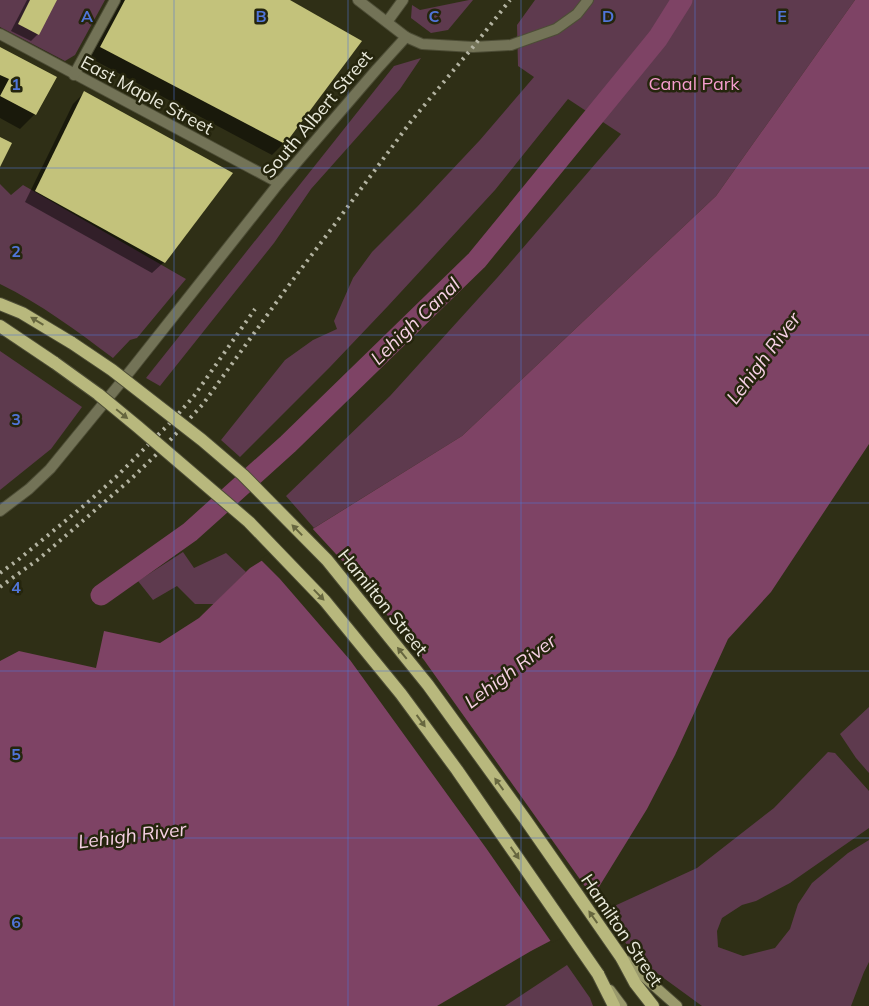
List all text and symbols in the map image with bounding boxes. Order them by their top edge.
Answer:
text: A [81,6,93,26]
text: B [255,6,267,26]
text: C [429,6,440,26]
text: D [602,6,614,26]
text: E [777,6,787,26]
street label: South Albert Street [257,46,377,182]
street label: East Maple Street [77,50,217,140]
park label: Canal Park [648,72,740,95]
text: 1 [11,74,21,94]
text: 2 [11,241,21,261]
water label: Lehigh Canal [365,272,465,370]
water label: Lehigh River [721,307,806,409]
one-way arrow [31,317,44,326]
one-way arrow [115,408,128,419]
text: 3 [11,409,21,429]
one-way arrow [291,524,303,536]
street label: Hamilton Street [333,544,433,660]
text: 4 [11,577,21,597]
one-way arrow [312,588,324,600]
water label: Lehigh River [459,628,561,713]
one-way arrow [397,647,408,660]
one-way arrow [416,714,426,728]
text: 5 [11,744,21,764]
one-way arrow [494,777,504,791]
water label: Lehigh River [77,816,188,854]
one-way arrow [510,846,520,860]
street label: Hamilton Street [576,869,668,991]
one-way arrow [588,910,598,923]
text: 6 [11,912,21,932]

